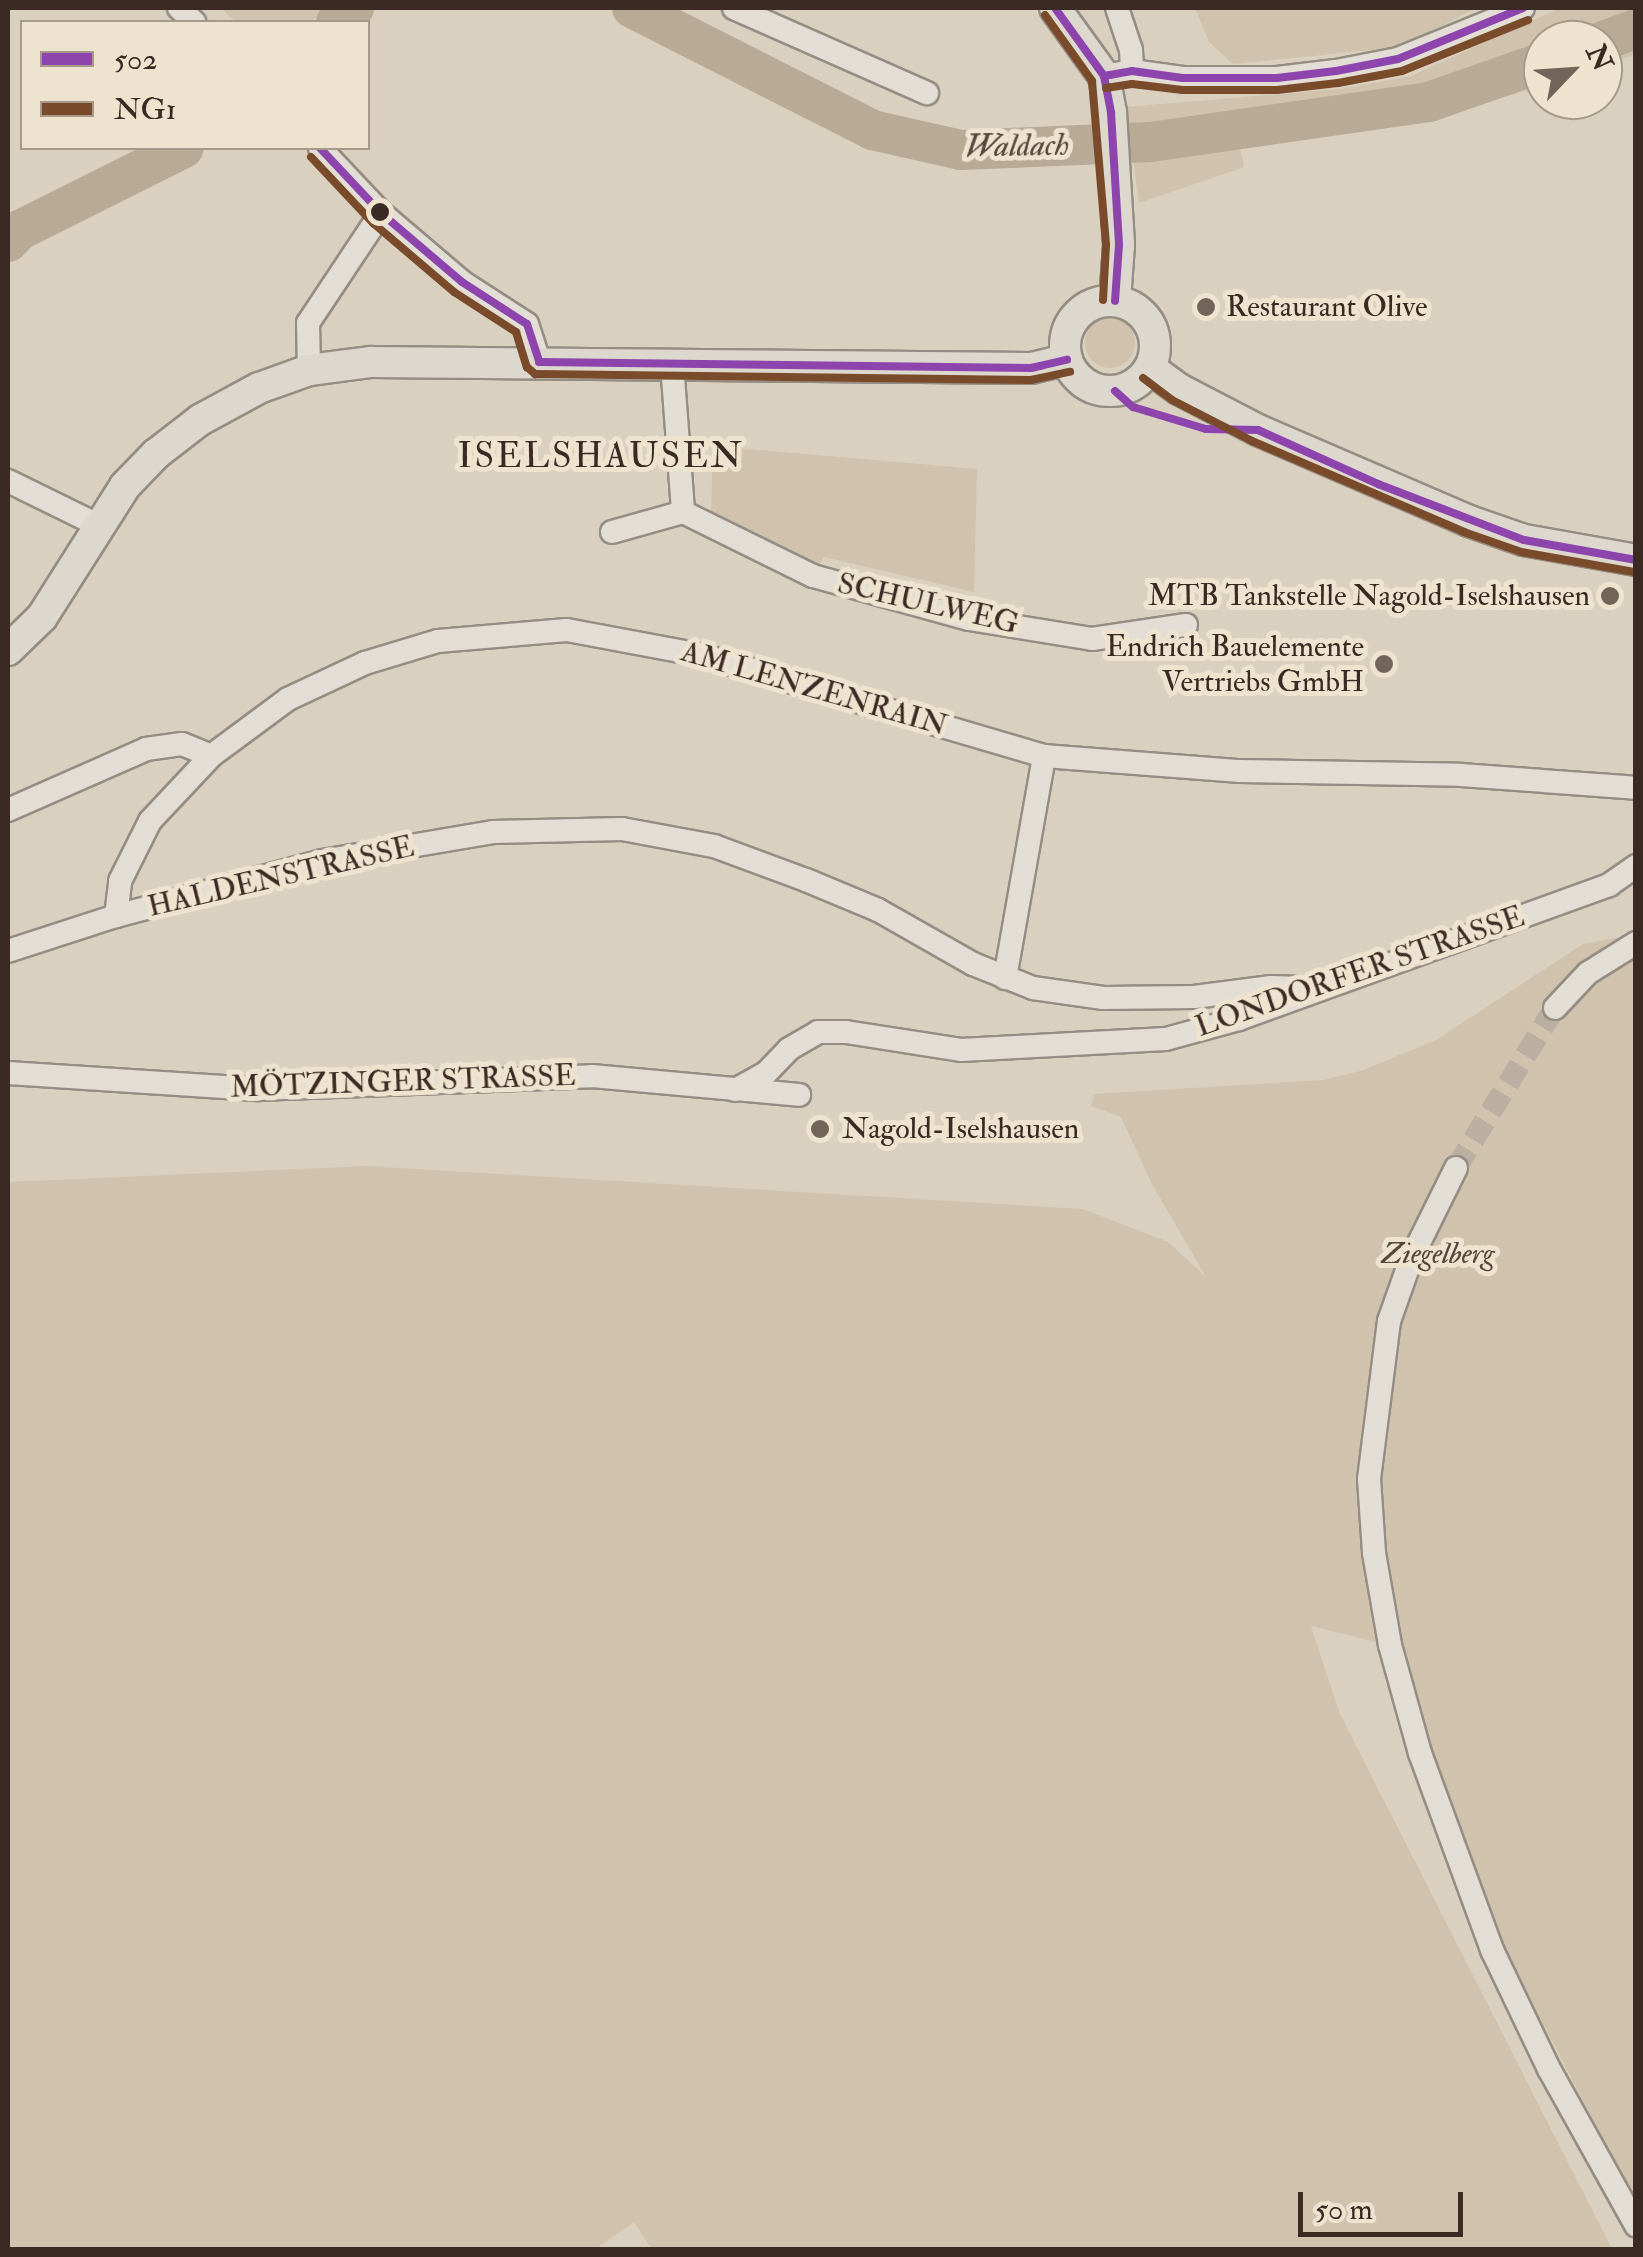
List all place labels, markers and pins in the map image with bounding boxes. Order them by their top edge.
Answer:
unlabelled marker [370,202,390,222]
place label: Restaurant Olive [1226,289,1428,325]
marker: Restaurant Olive [1195,296,1217,318]
place label: MTB Tankstelle Nagold-Iselshausen [1148,578,1590,614]
marker: MTB Tankstelle Nagold-Iselshausen [1599,585,1621,607]
place label: Endrich Bauelemente Vertriebs GmbH [1106,629,1364,700]
marker: Endrich Bauelemente Vertriebs GmbH [1373,653,1395,675]
place label: Nagold-Iselshausen [842,1111,1079,1147]
marker: Nagold-Iselshausen [807,1116,833,1142]

